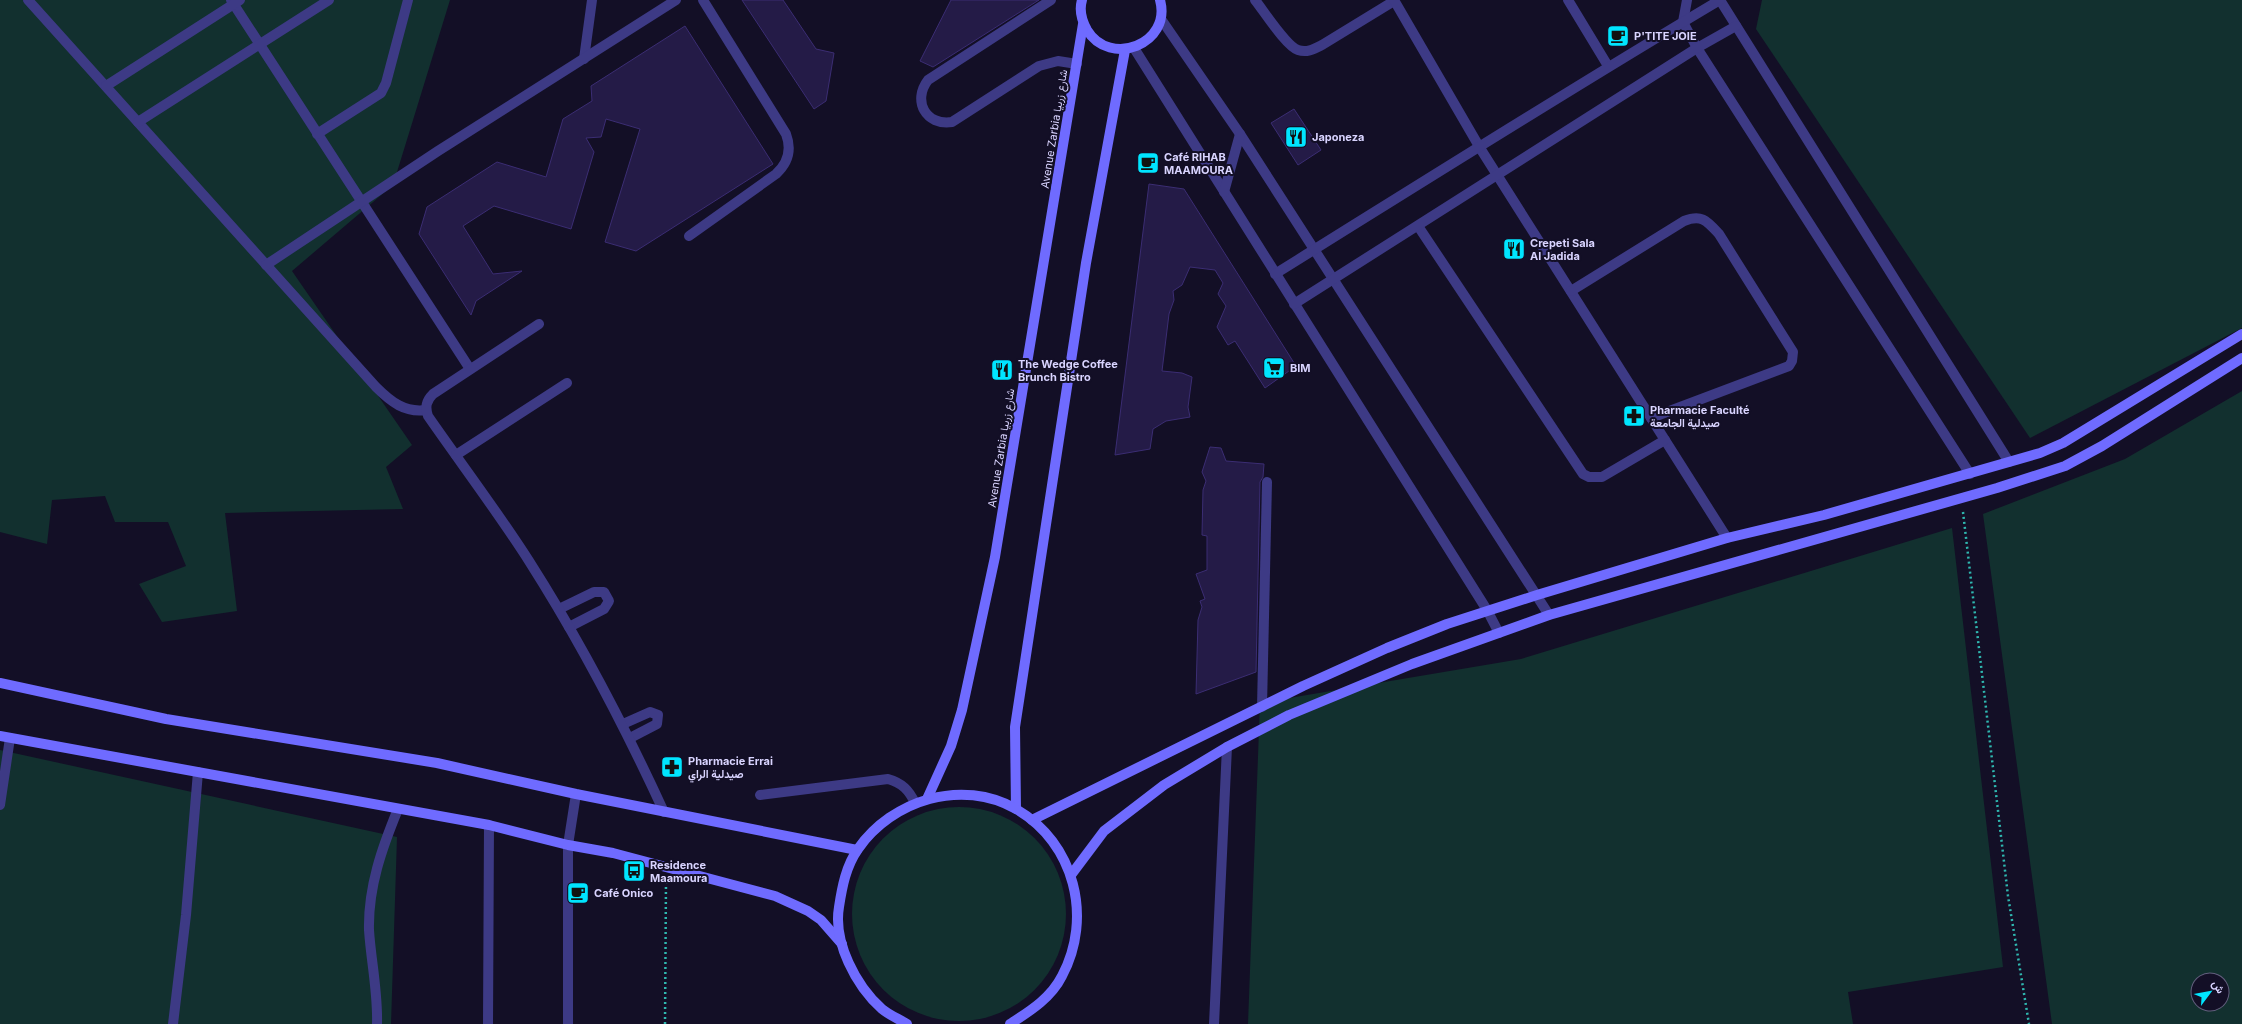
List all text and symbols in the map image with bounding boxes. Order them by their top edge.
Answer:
cafe icon: P'TITE JOIE [1605,23,1631,49]
place label: P'TITE JOIE [1634,29,1697,43]
street label: Avenue Zarbia شارع زربيا [1038,68,1071,190]
restaurant icon: Japoneza [1283,124,1309,150]
place label: Japoneza [1312,130,1364,144]
cafe icon: Café RIHAB MAAMOURA [1135,150,1161,176]
place label: Café RIHAB MAAMOURA [1164,150,1233,177]
restaurant icon: Crepeti Sala Al Jadida [1501,236,1527,262]
place label: Crepeti Sala Al Jadida [1530,236,1595,263]
supermarket icon: BIM [1261,355,1287,381]
restaurant icon: The Wedge Coffee Brunch Bistro [989,357,1015,383]
place label: The Wedge Coffee Brunch Bistro [1018,357,1118,384]
place label: BIM [1290,361,1311,375]
street label: Avenue Zarbia شارع زربيا [985,387,1018,509]
pharmacy icon: Pharmacie Faculté صيدلية الجامعة [1621,403,1647,429]
place label: Pharmacie Faculté صيدلية الجامعة [1650,403,1750,430]
pharmacy icon: Pharmacie Errai صيدلية الراي [659,754,685,780]
place label: Pharmacie Errai صيدلية الراي [688,754,773,783]
bus stop icon: Residence Maamoura [621,858,647,884]
place label: Residence Maamoura [650,858,707,885]
cafe icon: Café Onico [565,880,591,906]
place label: Café Onico [594,886,654,900]
north arrow [2190,972,2230,1012]
text: ش [2209,977,2228,996]

